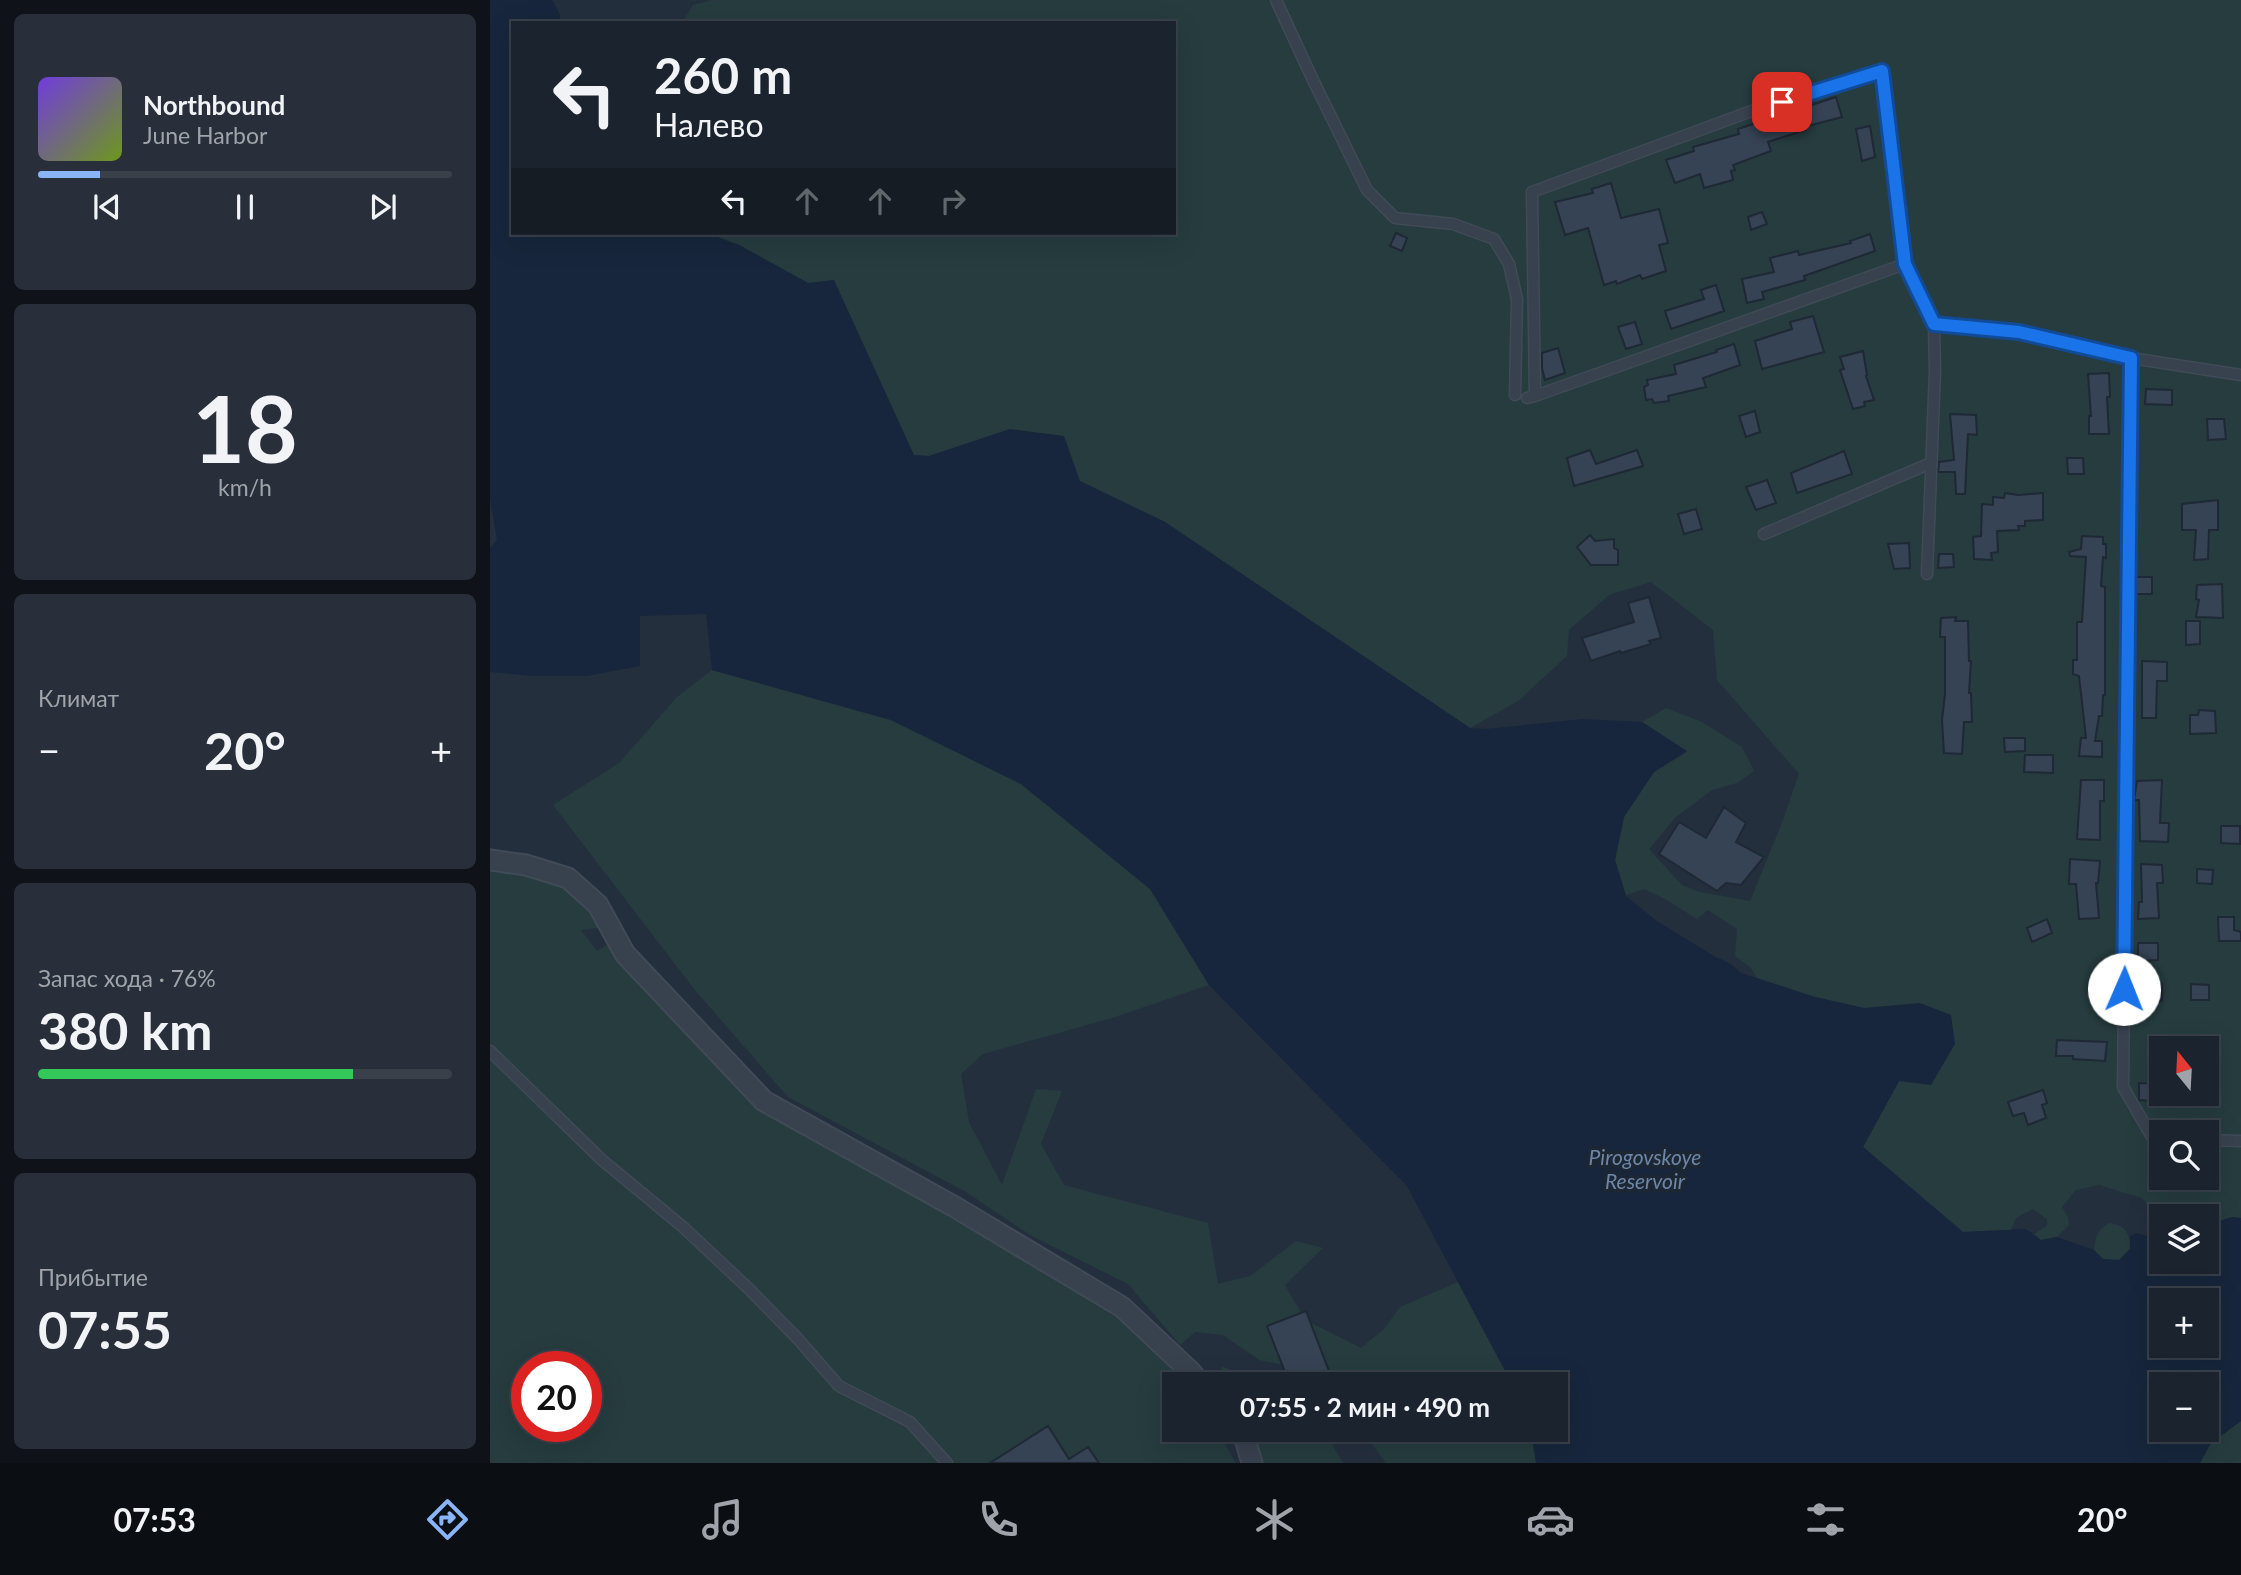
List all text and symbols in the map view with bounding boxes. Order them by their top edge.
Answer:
text: 260 m [654,46,792,104]
icon: left [539,49,630,140]
pin [1752,72,1812,132]
icon: arrive [1763,83,1801,121]
text: Northbound [143,89,285,121]
text: Налево [654,105,764,144]
text: June Harbor [143,121,267,149]
icon: left [715,182,753,220]
icon: ahead [788,182,826,220]
icon: ahead [861,182,899,220]
icon: right [934,182,972,220]
icon: previous [88,188,126,226]
icon: pause [226,188,264,226]
icon: next [364,188,402,226]
text: 18 [192,373,298,482]
text: km/h [218,473,272,501]
text: Климат [38,684,119,712]
text: 20° [204,719,286,781]
text: − [38,727,60,773]
text: + [430,727,452,773]
position arrow [2087,952,2161,1026]
text: Запас хода · 76% [38,964,216,992]
text: 380 km [38,999,212,1061]
north arrow [2149,1036,2219,1106]
map controls [2149,1036,2219,1442]
button: search [2149,1120,2219,1190]
water label: Pirogovskoye Reservoir [1589,1144,1701,1193]
button: layers [2149,1204,2219,1274]
text: Прибытие [38,1263,148,1291]
button: + [2149,1288,2219,1358]
text: 07:55 [38,1298,172,1360]
speed limit sign: 20 [511,1351,602,1442]
button: − [2149,1372,2219,1442]
text: 07:55 · 2 мин · 490 m [1240,1391,1490,1423]
icon: directions [423,1495,472,1544]
icon: music [698,1495,747,1544]
icon: phone [974,1495,1023,1544]
icon: climate [1250,1495,1299,1544]
icon: car [1526,1495,1575,1544]
icon: filters [1801,1495,1850,1544]
text: 07:53 [113,1500,196,1539]
text: 20° [2077,1500,2128,1539]

